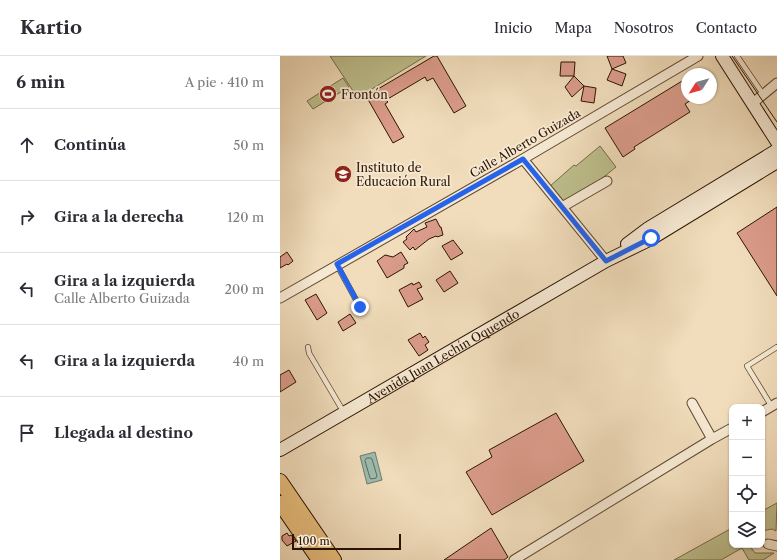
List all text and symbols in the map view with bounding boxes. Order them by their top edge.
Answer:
text: Kartio [20,16,82,39]
text: Inicio [494,19,532,37]
text: Mapa [554,19,592,37]
text: Nosotros [614,19,674,37]
text: Contacto [696,19,757,37]
north arrow [681,68,717,104]
text: 6 min [16,72,65,92]
text: A pie · 410 m [185,74,264,90]
sports icon: Frontón [318,84,338,104]
place label: Frontón [341,87,388,102]
street label: Calle Alberto Guizada [467,105,584,181]
icon: ahead [16,134,38,156]
text: Continúa [54,135,126,154]
text: 50 m [233,137,264,153]
place label: Instituto de Educación Rural [356,160,451,189]
school or university icon: Instituto de Educación Rural [333,164,353,184]
icon: right [16,206,38,228]
text: Gira a la derecha [54,207,184,226]
text: 120 m [227,209,264,225]
route start [642,229,660,247]
text: Gira a la izquierda [54,271,195,290]
icon: left [16,278,38,300]
text: 200 m [224,281,264,297]
text: Calle Alberto Guizada [54,290,190,306]
route end [351,298,369,316]
street label: Avenida Juan Lechín Oquendo [363,306,522,406]
icon: left [16,350,38,372]
text: Gira a la izquierda [54,351,195,370]
text: 40 m [233,353,264,369]
map controls [729,404,765,548]
button: + [729,404,765,440]
icon: arrive [16,422,38,444]
text: Llegada al destino [54,423,193,442]
button: − [729,440,765,476]
button: locate [729,476,765,512]
button: layers [729,512,765,548]
scale bar [292,532,401,551]
text: 100 m [298,534,330,548]

